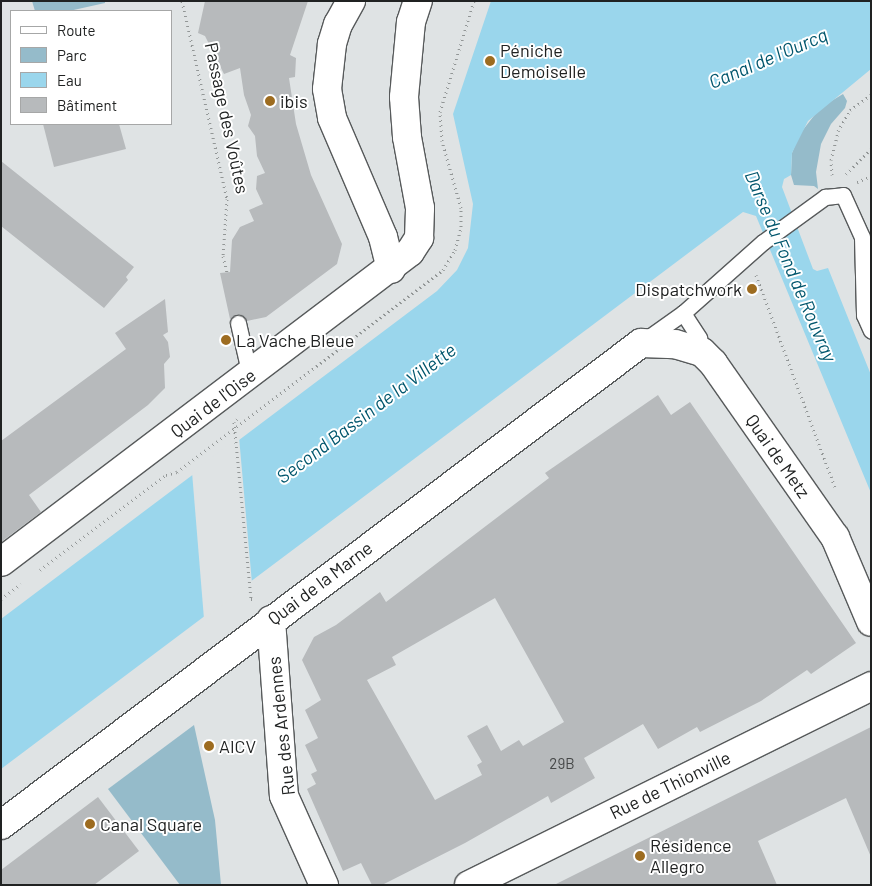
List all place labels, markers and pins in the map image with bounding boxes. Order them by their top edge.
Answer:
place label: Péniche Demoiselle [500,40,586,82]
marker: Péniche Demoiselle [484,55,496,67]
place label: ibis [280,90,308,112]
marker: ibis [264,95,276,107]
place label: Dispatchwork [635,278,742,300]
marker: Dispatchwork [746,283,758,295]
place label: La Vache Bleue [236,329,354,351]
marker: La Vache Bleue [220,334,232,346]
place label: AICV [219,735,256,757]
marker: AICV [203,740,215,752]
place label: Canal Square [100,813,202,835]
marker: Canal Square [84,818,96,830]
place label: Résidence Allegro [650,835,732,878]
marker: Résidence Allegro [634,850,646,862]

